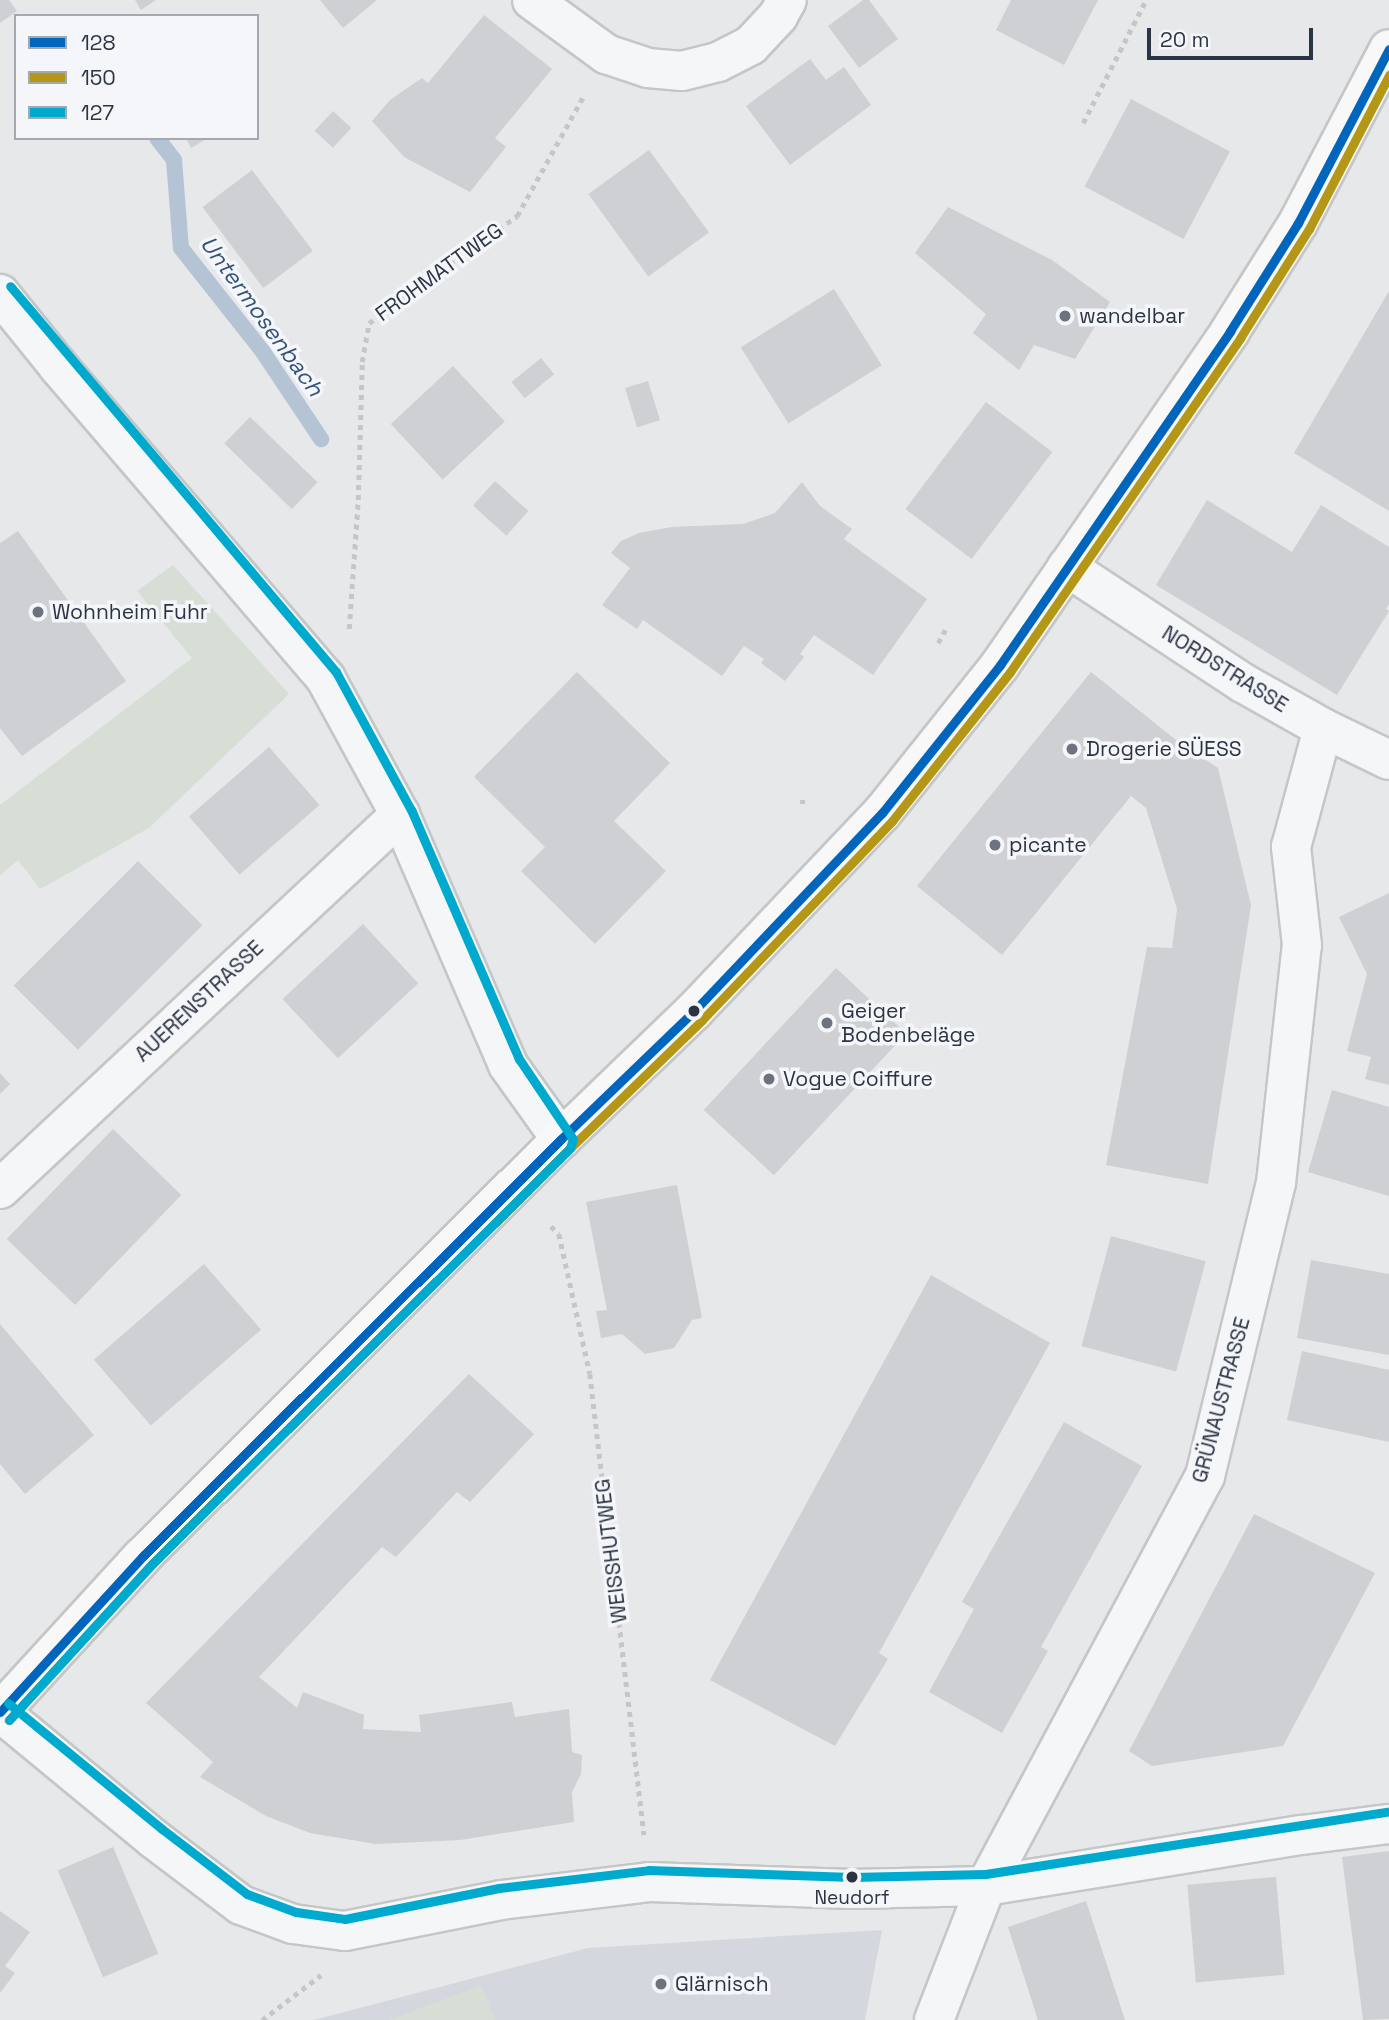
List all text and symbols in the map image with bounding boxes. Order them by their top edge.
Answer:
legend [14,14,259,140]
scale bar [1151,14,1317,58]
text: 20 m [1160,26,1210,53]
text: 128 [81,29,116,56]
text: 150 [81,64,116,91]
text: 127 [81,99,114,126]
street label: FROHMATTWEG [371,217,507,327]
water label: Untermosenbach [195,231,329,401]
place label: wandelbar [1079,303,1185,329]
marker: wandelbar [1057,308,1073,324]
place label: Wohnheim Fuhr [52,599,208,625]
marker: Wohnheim Fuhr [30,604,46,620]
street label: NORDSTRASSE [1157,620,1293,718]
place label: Drogerie SÜESS [1086,736,1242,762]
marker: Drogerie SÜESS [1064,741,1080,757]
place label: picante [1009,832,1087,858]
marker: picante [987,837,1003,853]
street label: AUERENSTRASSE [130,935,268,1067]
place label: Geiger Bodenbeläge [841,998,975,1048]
unlabelled marker [687,1004,701,1018]
marker: Geiger Bodenbeläge [819,1015,835,1031]
place label: Vogue Coiffure [783,1066,933,1092]
marker: Vogue Coiffure [761,1071,777,1087]
street label: GRÜNAUSTRASSE [1187,1314,1255,1486]
street label: WEISSHUTWEG [590,1477,632,1625]
marker: Neudorf [845,1870,859,1884]
place label: Neudorf [814,1887,890,1909]
place label: Glärnisch [675,1971,769,1997]
marker: Glärnisch [653,1976,669,1992]

